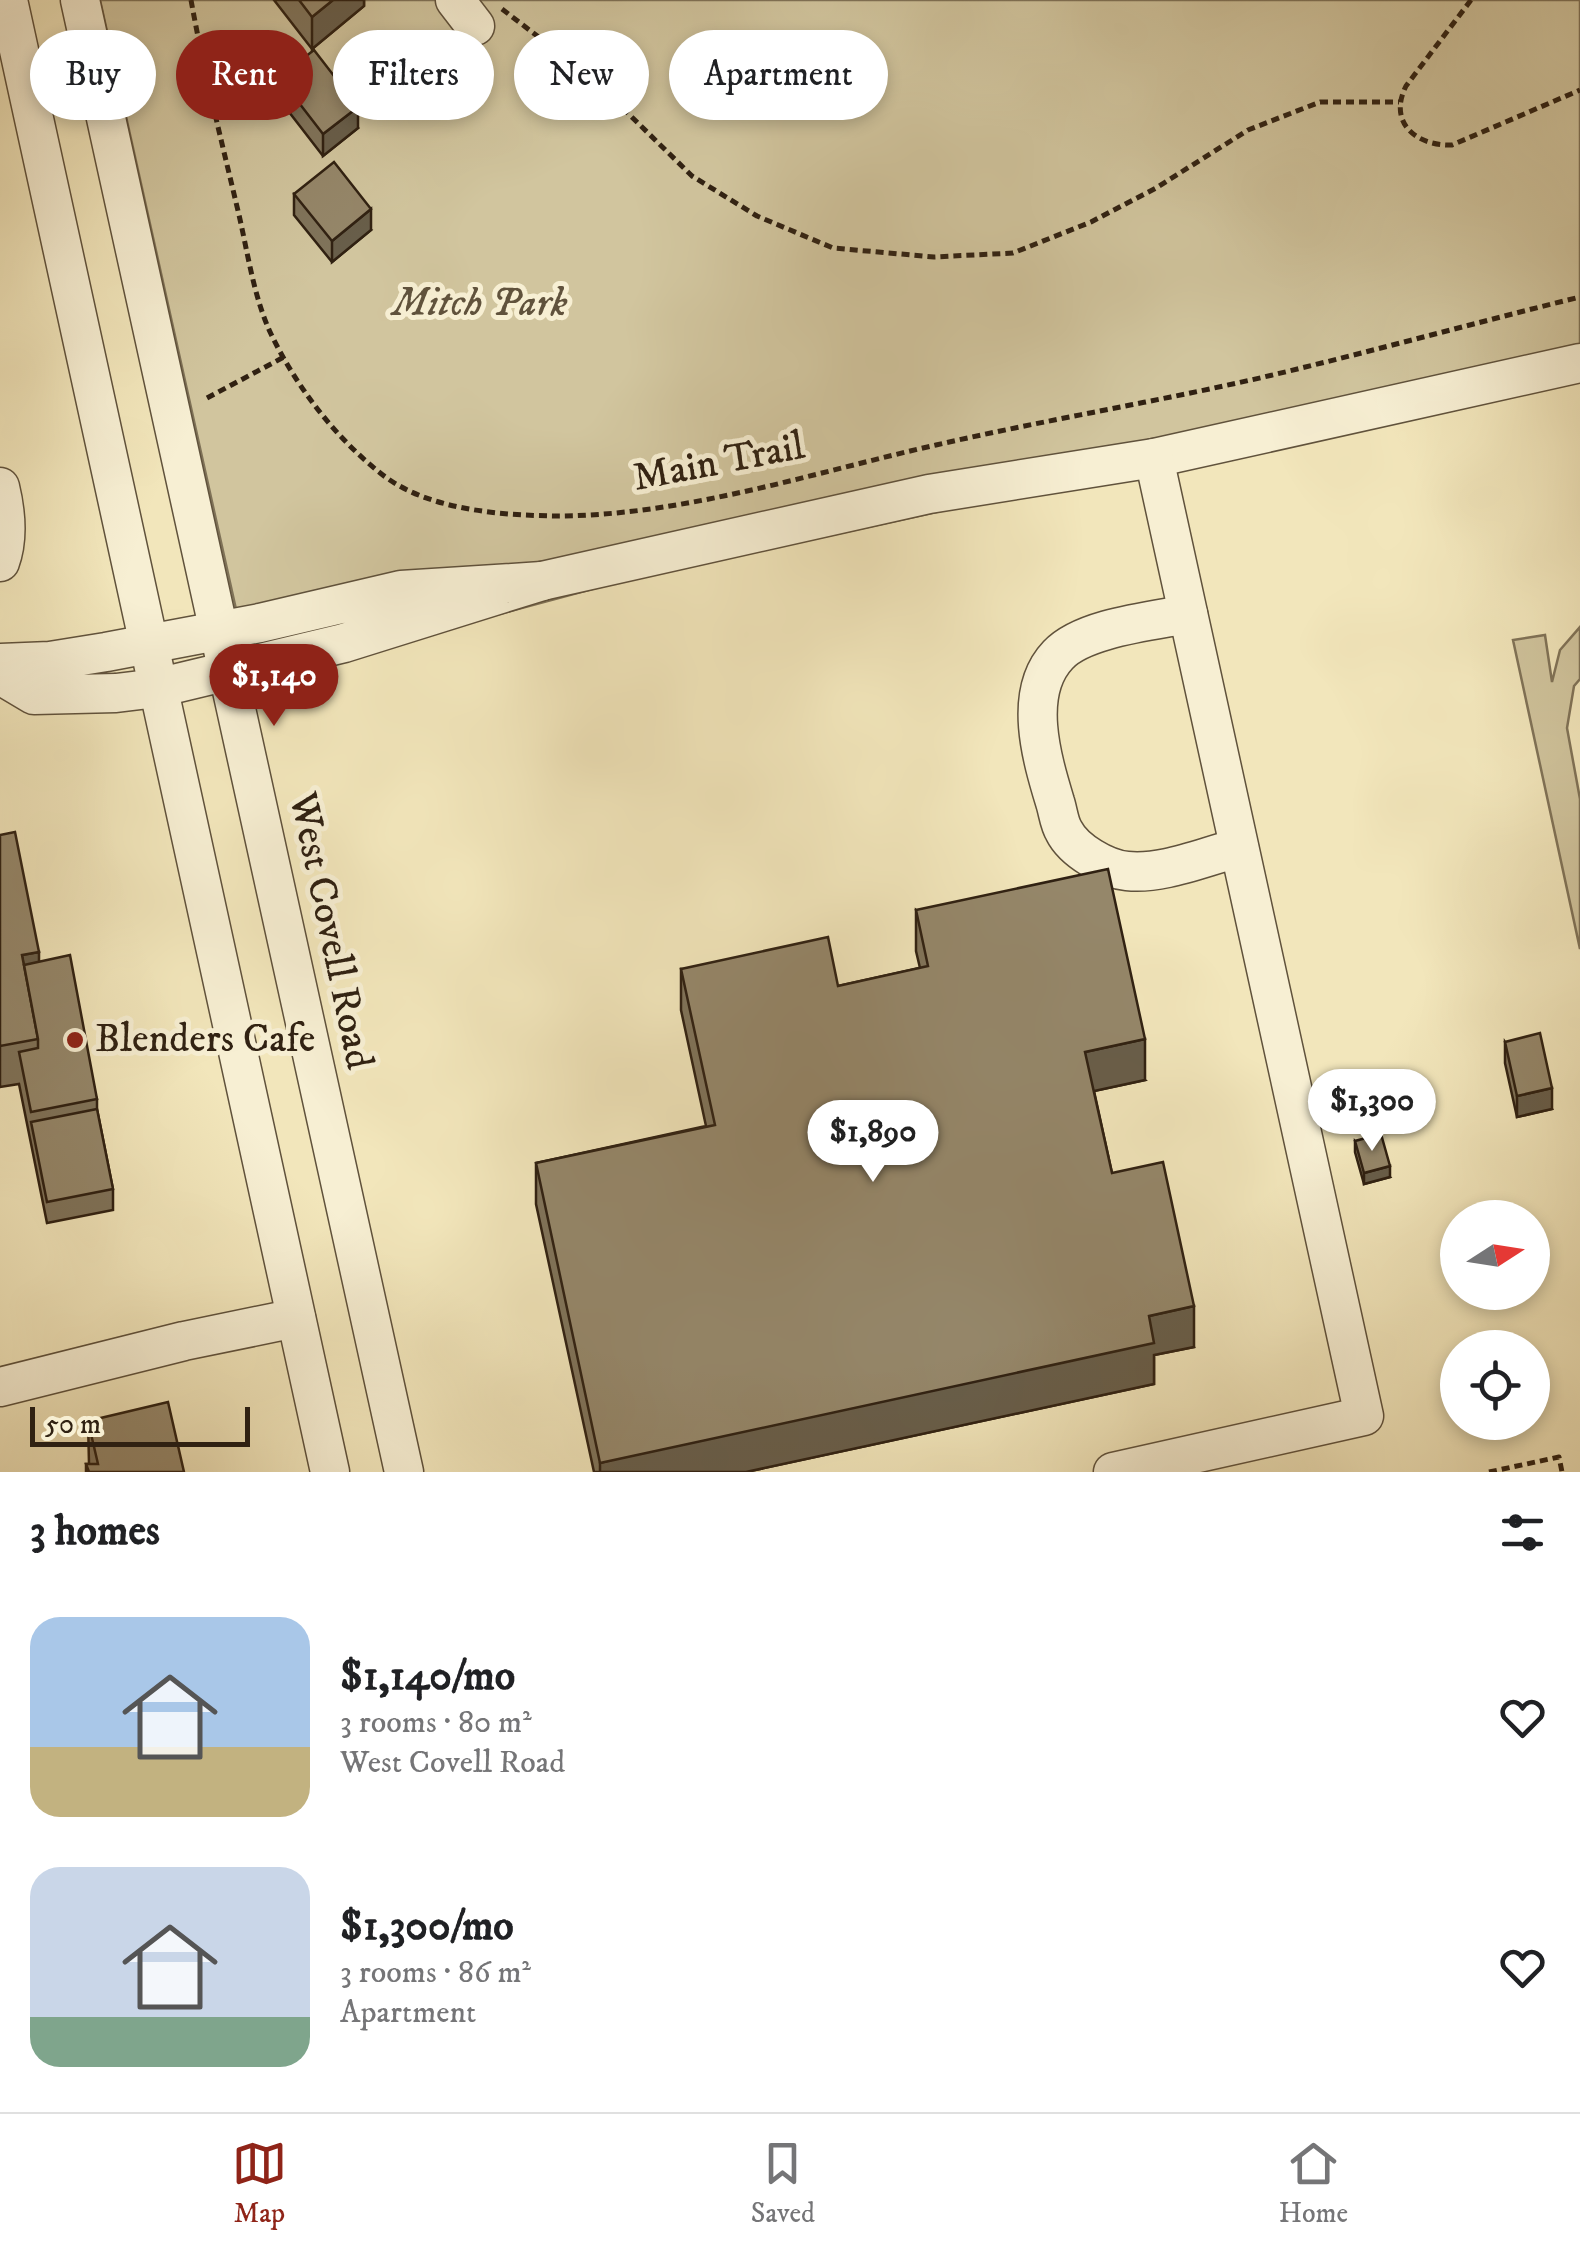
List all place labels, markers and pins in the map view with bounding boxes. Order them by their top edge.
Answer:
pin: $1,140 [193,644,355,729]
place label: Blenders Cafe [95,1015,315,1065]
marker: Blenders Cafe [64,1029,86,1051]
pin: $1,300 [1291,1069,1453,1154]
pin: $1,890 [792,1100,954,1185]

